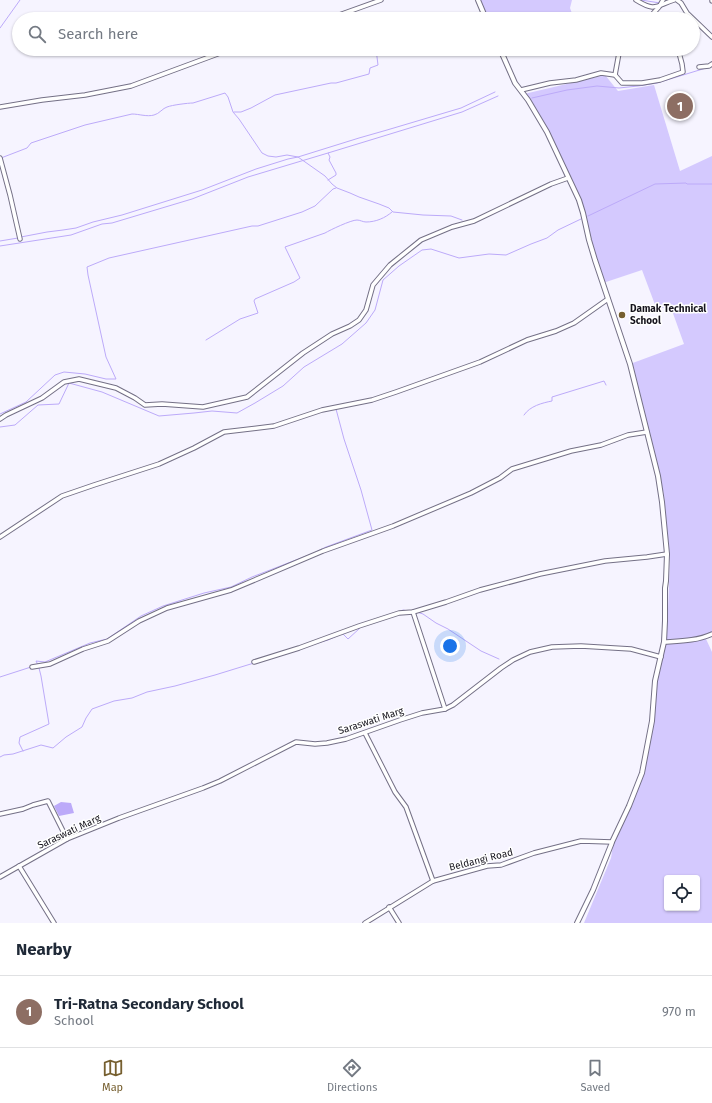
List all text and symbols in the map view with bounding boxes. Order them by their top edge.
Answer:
search box [12,12,700,56]
icon: search [26,23,48,45]
text: Search here [58,25,138,43]
pin: 1 [667,91,693,121]
place label: Damak Technical School [630,303,706,327]
marker: Damak Technical School [617,310,627,320]
your location [440,636,460,656]
street label: Saraswati Marg [337,705,406,737]
street label: Saraswati Marg [36,812,103,852]
street label: Beldangi Road [448,846,514,874]
map controls [664,875,700,911]
button: locate [664,875,700,911]
text: Nearby [16,939,71,960]
text: Tri-Ratna Secondary School [54,995,244,1013]
text: 1 [26,1004,32,1019]
text: 970 m [662,1004,696,1019]
text: School [54,1013,94,1028]
tab: Map [102,1057,124,1094]
tab: Directions [327,1057,377,1094]
tab: Saved [581,1057,610,1094]

